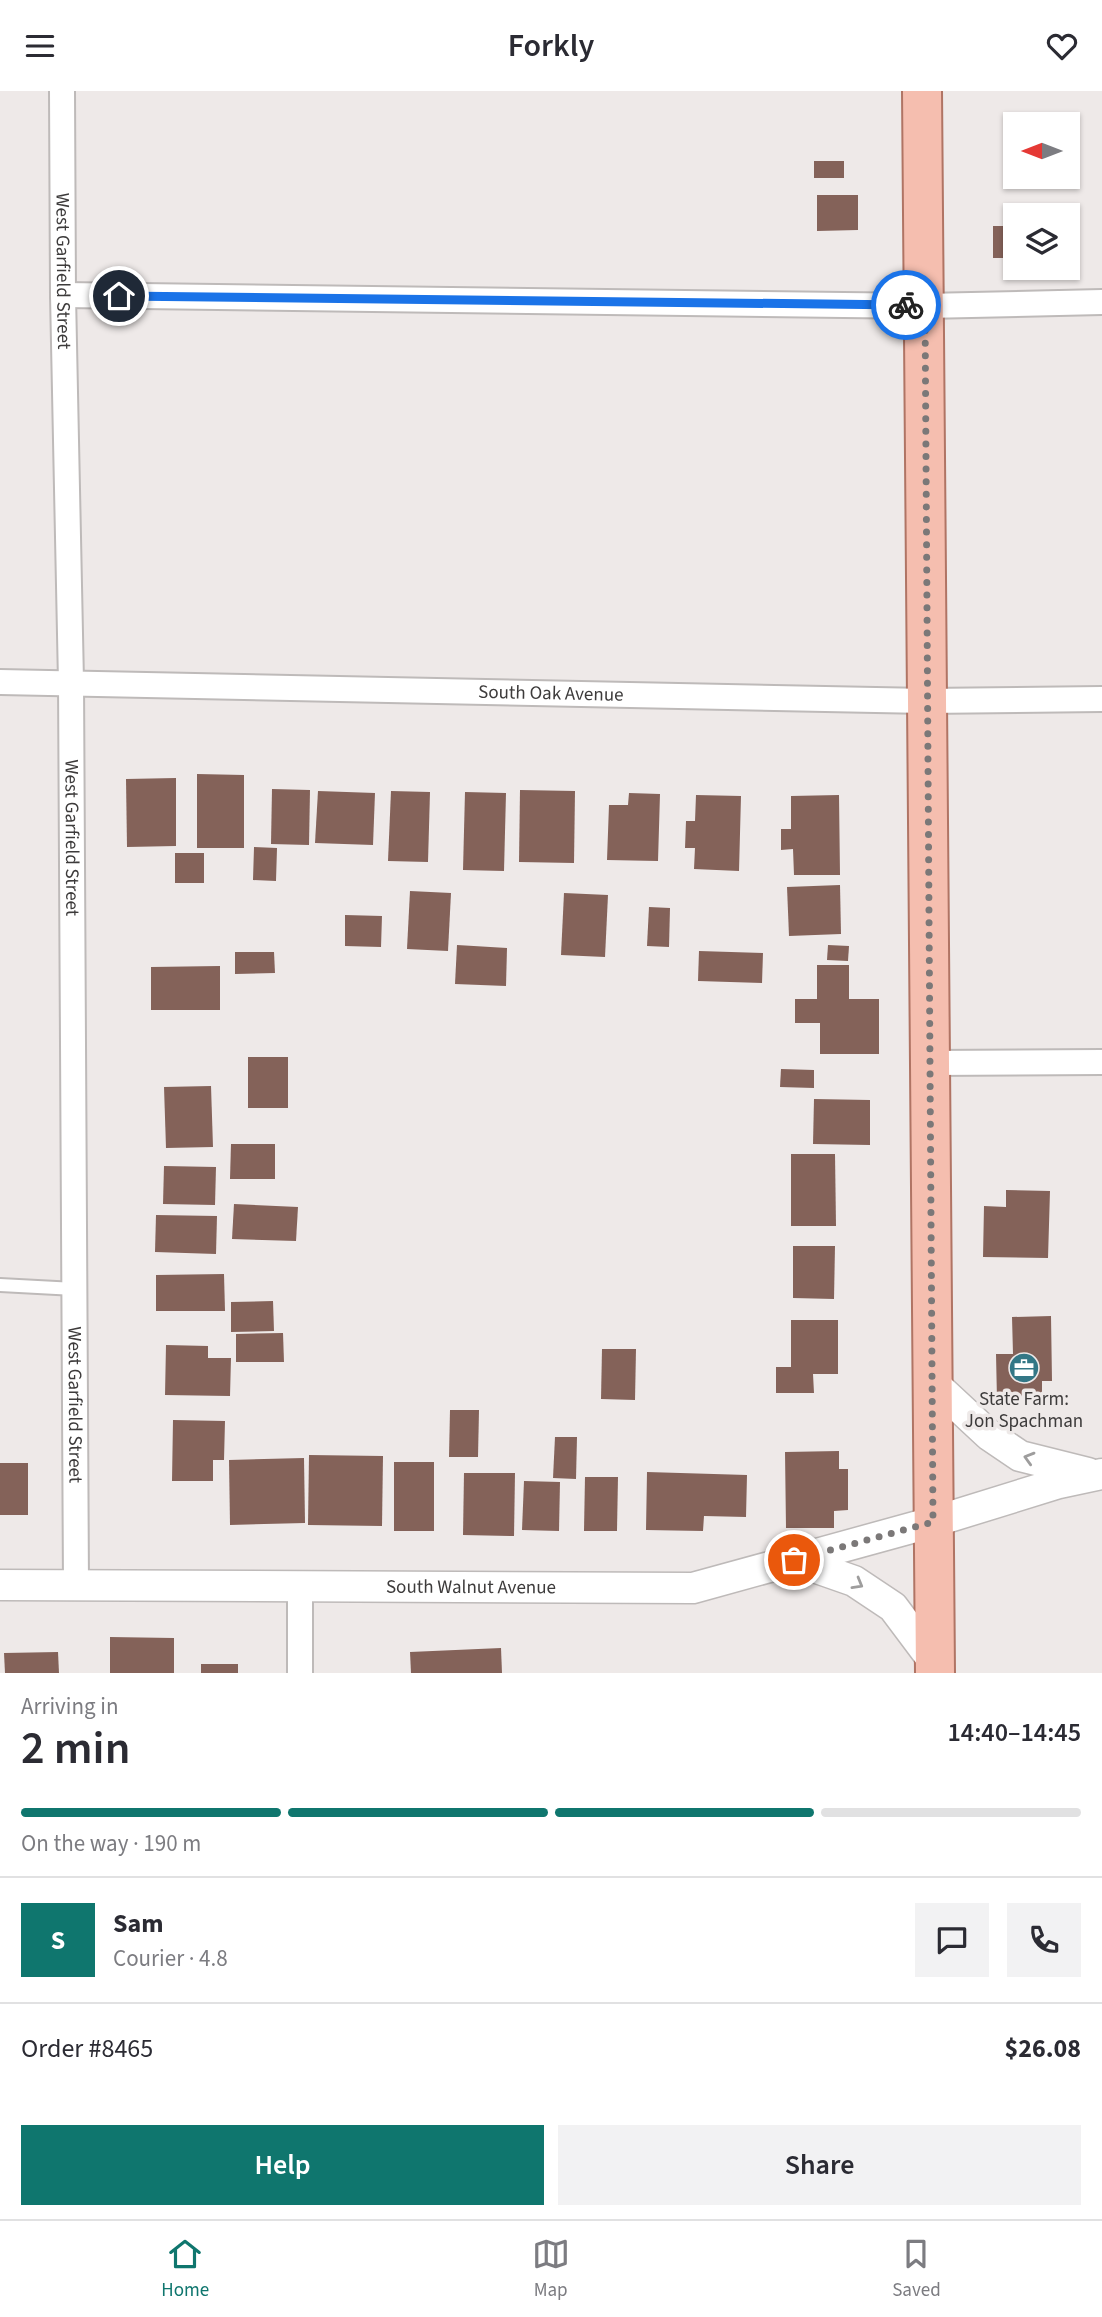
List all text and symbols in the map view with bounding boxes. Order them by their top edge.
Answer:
text: Forkly [508,23,594,69]
icon: menu [21,27,59,65]
icon: heart [1043,27,1081,65]
north arrow [1003,112,1080,189]
map controls [1003,112,1080,280]
street label: West Garfield Street [49,193,78,350]
button: layers [1003,203,1080,280]
pin [89,266,149,326]
courier [871,270,941,340]
icon: home [100,277,138,315]
icon: bike [887,286,925,324]
street label: South Oak Avenue [478,678,624,708]
street label: West Garfield Street [58,759,86,917]
street label: West Garfield Street [61,1326,89,1484]
office icon: State Farm: Jon Spachman [1007,1351,1041,1385]
place label: State Farm: Jon Spachman [965,1386,1083,1435]
one-way arrow [1024,1452,1036,1467]
pin [764,1530,824,1590]
icon: bag [775,1541,813,1579]
street label: South Walnut Avenue [386,1573,556,1601]
one-way arrow [850,1576,863,1589]
text: Arriving in [21,1690,119,1723]
text: 14:40–14:45 [948,1714,1081,1751]
text: 2 min [21,1716,130,1781]
text: On the way · 190 m [21,1827,201,1860]
button: chat [915,1903,989,1977]
button: phone [1007,1903,1081,1977]
text: Sam [113,1905,163,1942]
text: S [51,1922,65,1959]
text: Courier · 4.8 [113,1942,228,1975]
text: Order #8465 [21,2030,153,2067]
text: $26.08 [1005,2030,1081,2067]
button: Help [21,2125,544,2205]
button: Share [558,2125,1081,2205]
tab: Home [161,2235,209,2304]
tab: Map [532,2235,570,2304]
tab: Saved [892,2235,941,2304]

